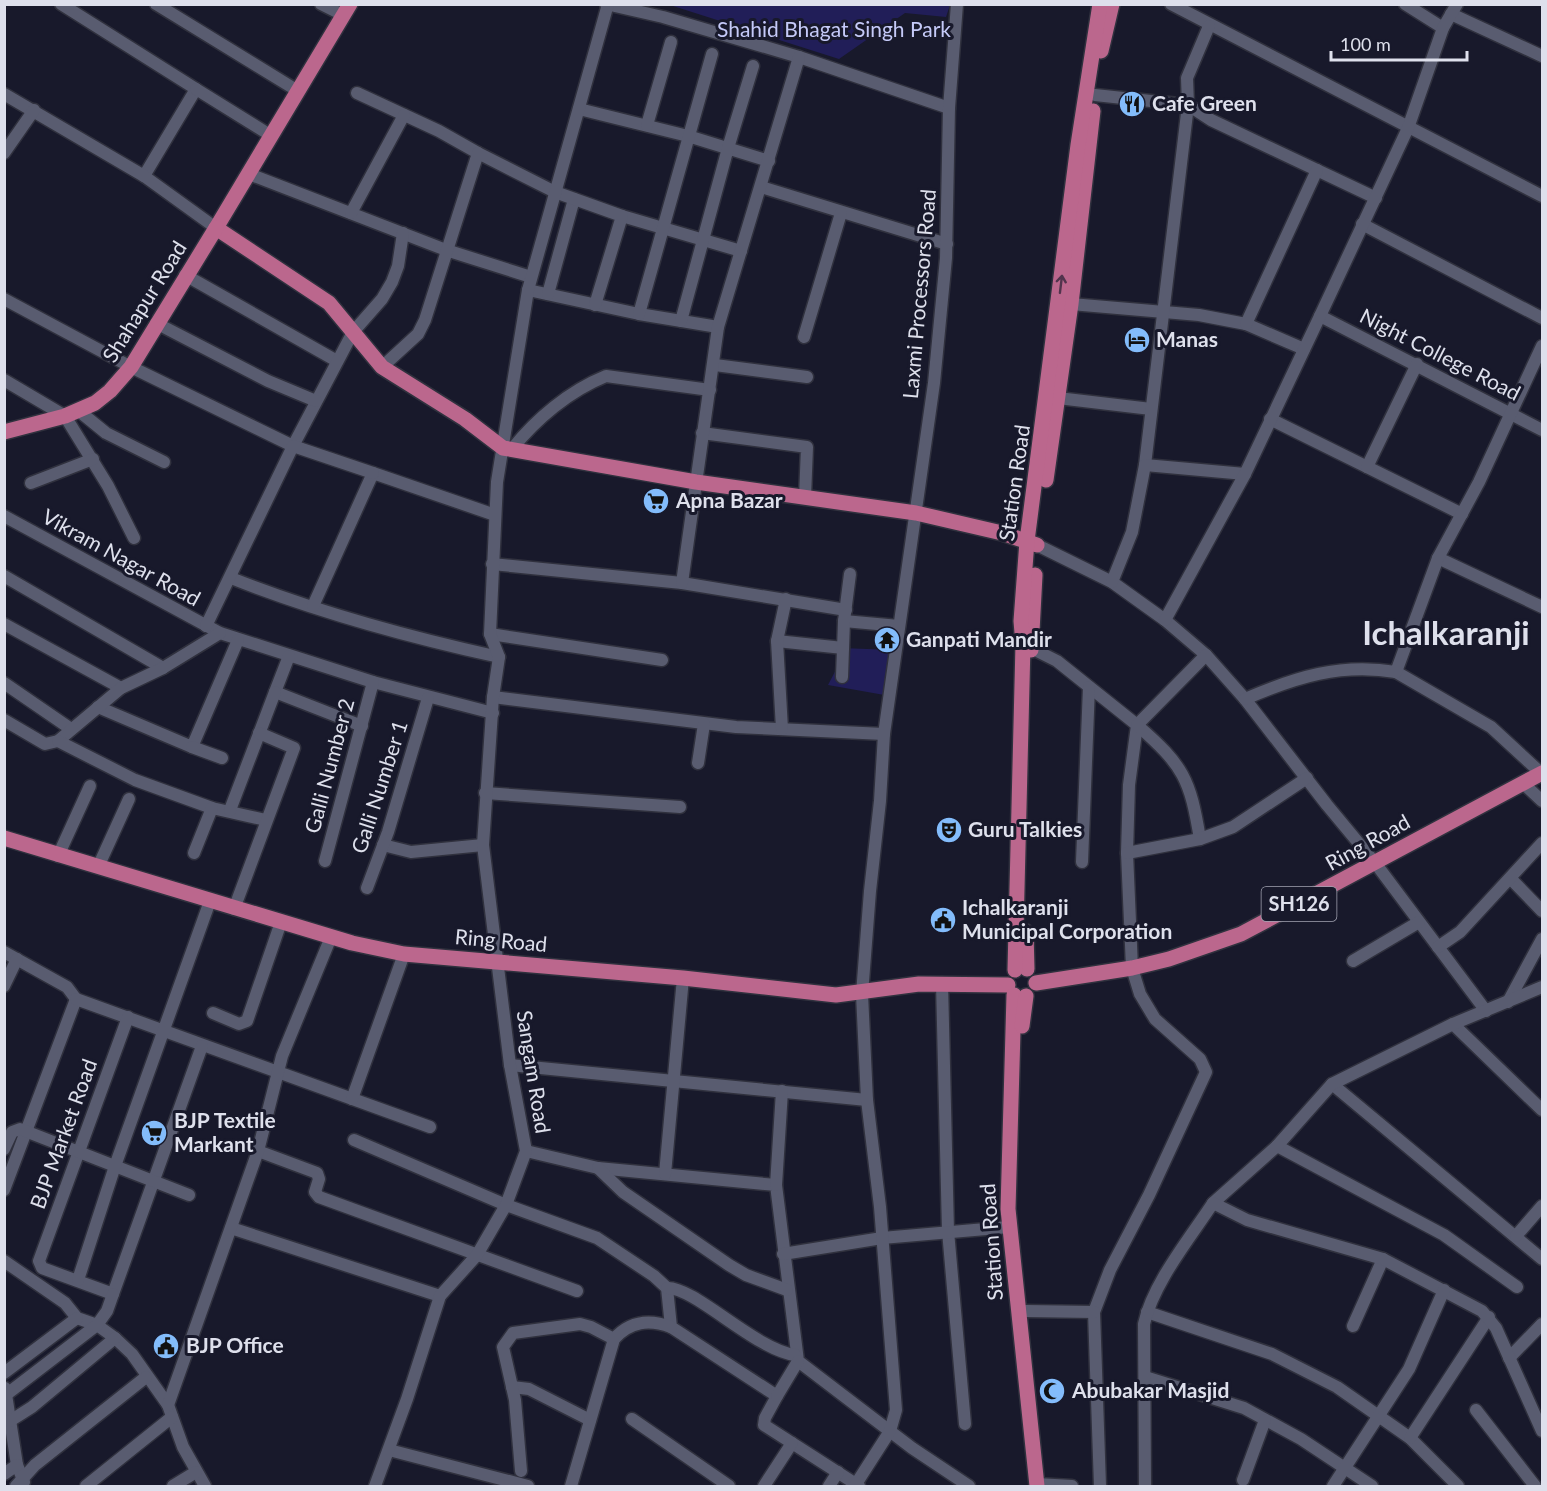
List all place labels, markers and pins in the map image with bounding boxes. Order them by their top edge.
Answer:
restaurant icon: Cafe Green [1117,89,1147,119]
place label: Cafe Green [1152,90,1257,115]
hotel icon: Manas [1122,325,1152,355]
place label: Manas [1156,326,1218,351]
supermarket icon: Apna Bazar [641,486,671,516]
place label: Apna Bazar [675,487,783,512]
temple icon: Ganpati Mandir [872,625,902,655]
place label: Ganpati Mandir [906,626,1052,651]
theatre icon: Guru Talkies [934,815,964,845]
place label: Guru Talkies [968,816,1082,841]
place label: Ichalkaranji Municipal Corporation [962,894,1172,943]
public building icon: Ichalkaranji Municipal Corporation [928,905,958,935]
place label: BJP Textile Markant [174,1107,276,1156]
supermarket icon: BJP Textile Markant [139,1118,169,1148]
public building icon: BJP Office [151,1331,181,1361]
place label: BJP Office [186,1332,284,1357]
mosque icon: Abubakar Masjid [1037,1376,1067,1406]
place label: Abubakar Masjid [1071,1377,1229,1402]

